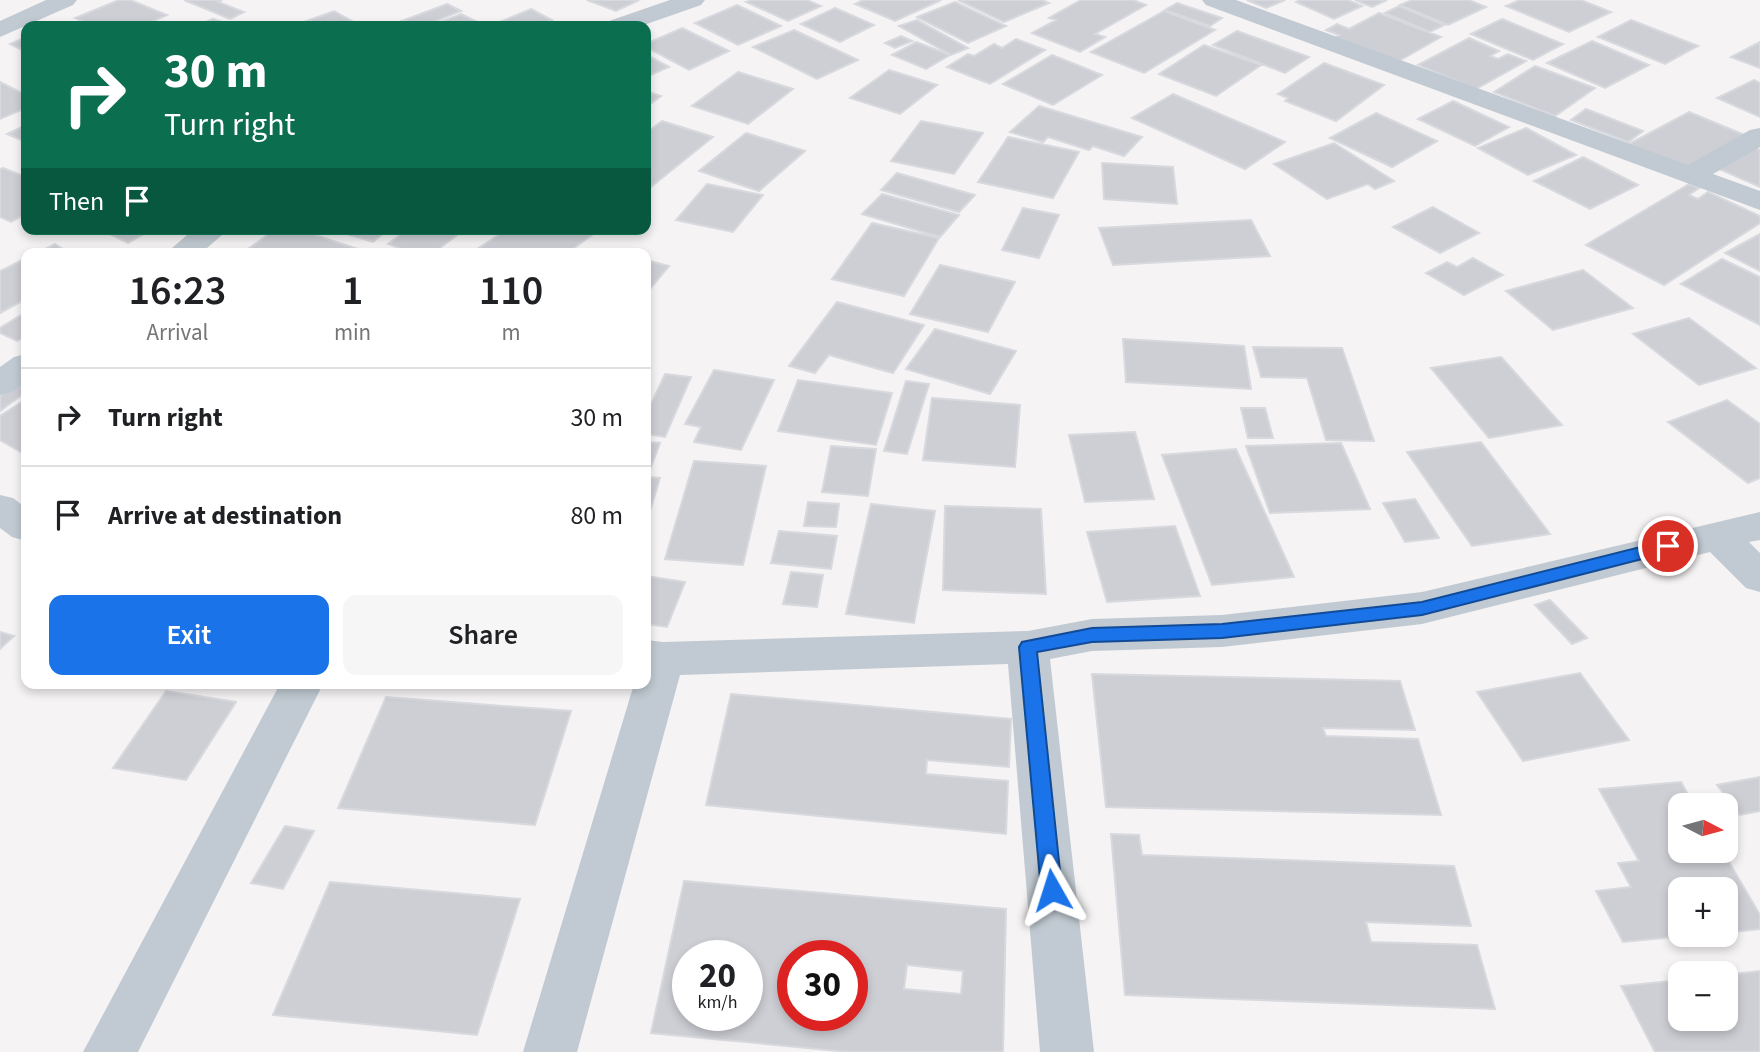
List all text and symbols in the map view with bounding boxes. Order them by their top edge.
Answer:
text: 30 m [164,37,268,107]
icon: right [49,49,140,140]
text: Turn right [164,102,295,148]
icon: arrive [118,182,156,220]
text: Then [49,183,104,220]
text: 16:23 [129,261,226,321]
text: 1 [342,261,363,321]
text: 110 [479,261,543,321]
text: Arrival [147,316,208,349]
text: min [334,316,371,349]
text: m [502,316,521,349]
icon: right [49,398,87,436]
text: Turn right [108,399,223,436]
text: 30 m [570,399,623,436]
icon: arrive [49,496,87,534]
text: Arrive at destination [108,497,342,534]
text: 80 m [570,497,623,534]
pin [1638,516,1698,576]
icon: arrive [1649,527,1687,565]
button: Exit [49,595,329,675]
button: Share [343,595,623,675]
north arrow [1668,793,1738,863]
map controls [1668,793,1738,1031]
position arrow [1015,853,1089,927]
button: + [1668,877,1738,947]
speed limit sign: 30 [777,940,868,1031]
text: 20 [699,951,736,1001]
button: − [1668,961,1738,1031]
text: km/h [698,990,737,1015]

